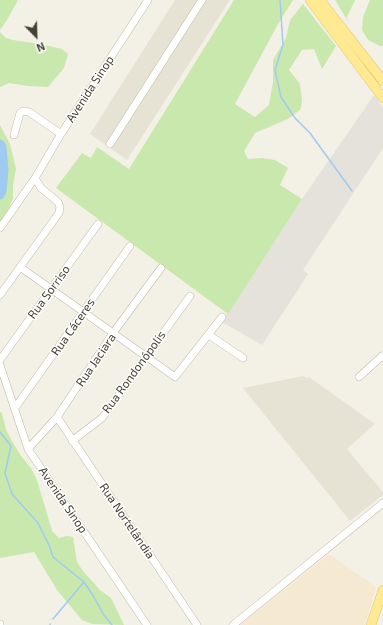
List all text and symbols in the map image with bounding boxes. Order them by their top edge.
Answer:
north arrow [16,16,56,56]
text: N [35,40,47,55]
street label: Avenida Sinop [63,53,117,125]
street label: Rua Sorriso [25,262,73,322]
street label: Rua Cáceres [48,296,98,358]
street label: Rua Rondonópolis [99,328,169,416]
street label: Rua Jaciara [73,331,119,389]
street label: Avenida Sinop [36,464,90,536]
street label: Rua Nortelândia [96,480,158,562]

